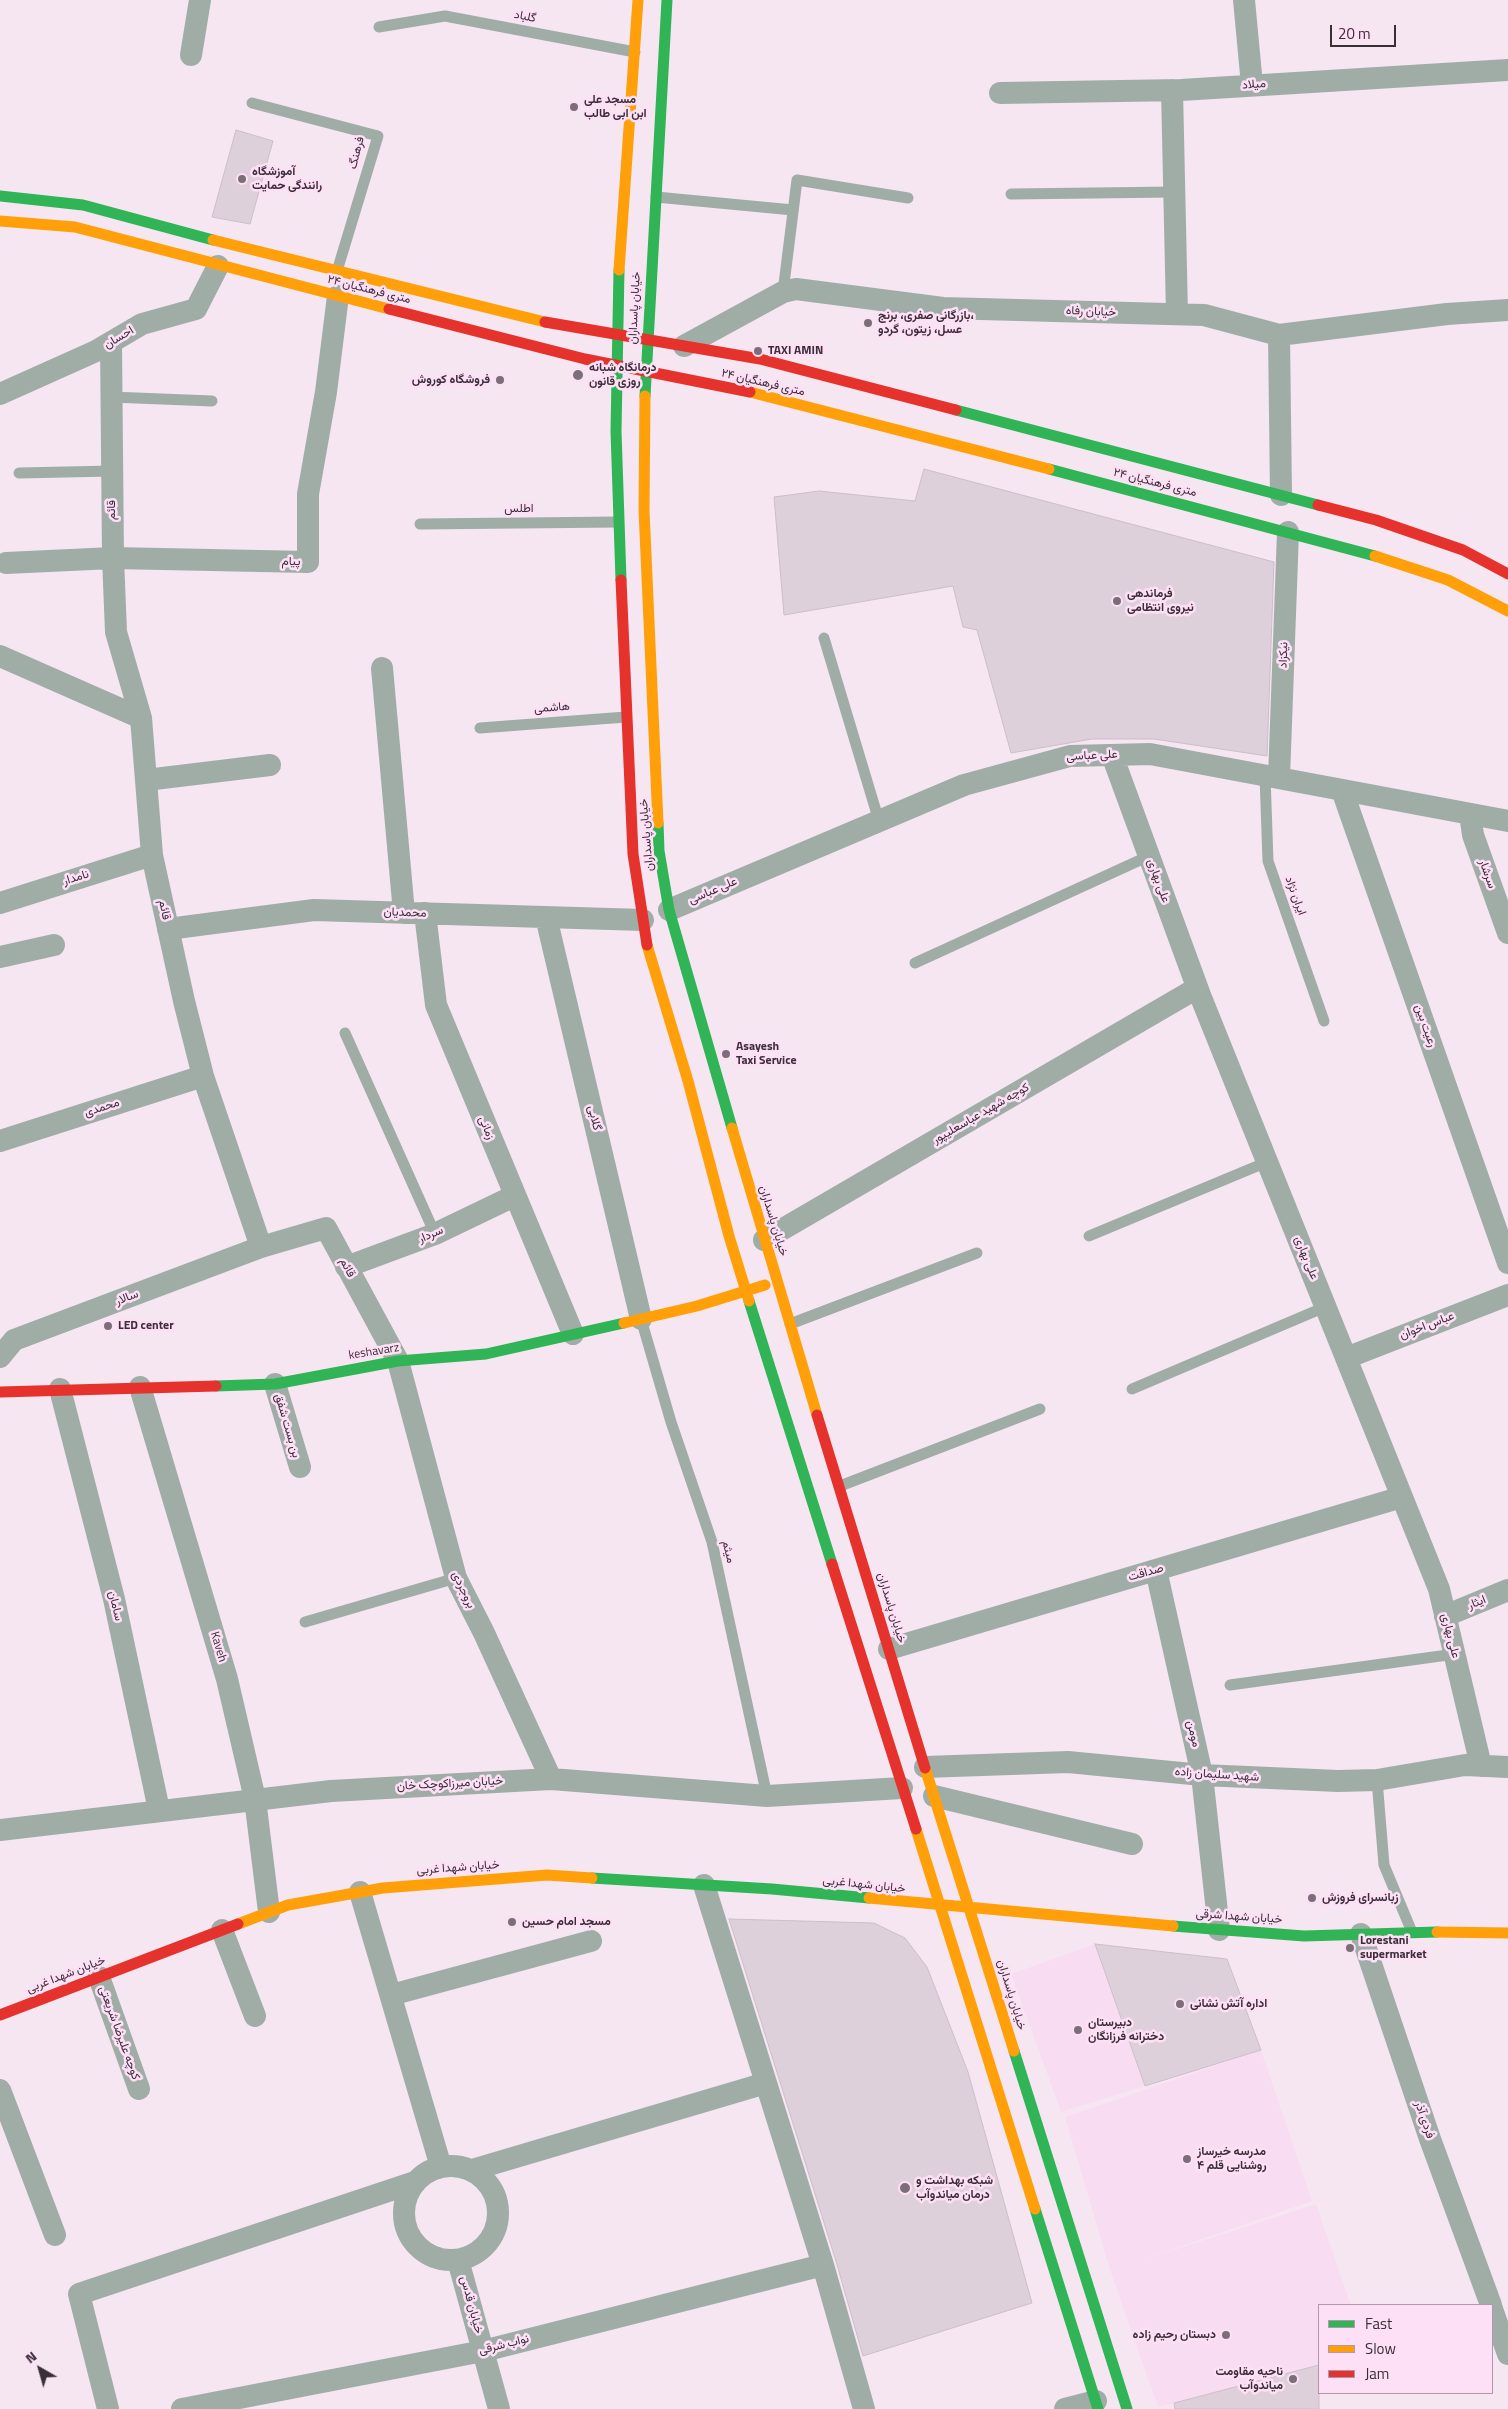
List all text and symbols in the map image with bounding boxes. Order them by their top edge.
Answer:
street label: گلباد [513,8,537,26]
scale bar [1333,15,1399,47]
text: 20 m [1338,22,1371,45]
street label: میلاد [1242,77,1266,93]
place label: مسجد علی ابن ابی طالب [584,93,647,121]
marker: مسجد علی ابن ابی طالب [568,101,580,113]
street label: فرهنگ [346,135,368,171]
place label: آموزشگاه رانندگی حمایت [252,165,322,193]
marker: آموزشگاه رانندگی حمایت [236,173,248,185]
street label: خیابان پاسداران [626,271,644,345]
street label: ۲۴ متری فرهنگیان [326,273,412,307]
street label: خیابان رفاه [1066,304,1116,320]
place label: بازرگانی صفری، برنج، عسل، زیتون، گردو [878,309,974,337]
marker: بازرگانی صفری، برنج، عسل، زیتون، گردو [862,317,874,329]
street label: احسان [101,324,137,352]
place label: TAXI AMIN [768,344,823,358]
marker: TAXI AMIN [752,345,764,357]
place label: درمانگاه شبانه روزی قانون [589,361,657,389]
street label: ۲۴ متری فرهنگیان [720,366,806,400]
marker: درمانگاه شبانه روزی قانون [571,368,585,382]
place label: فروشگاه کوروش [412,373,490,387]
marker: فروشگاه کوروش [494,374,506,386]
street label: ۲۴ متری فرهنگیان [1112,466,1198,500]
street label: قائم [105,500,119,520]
street label: اطلس [504,502,534,516]
street label: پیام [281,555,301,569]
place label: فرماندهی نیروی انتظامی [1127,587,1194,615]
marker: فرماندهی نیروی انتظامی [1111,595,1123,607]
street label: نیکزاد [1276,642,1292,668]
street label: هاشمی [534,700,570,716]
street label: علی عباسی [1066,747,1118,765]
street label: خیابان پاسداران [637,798,657,872]
street label: علی بهاری [1143,857,1173,905]
street label: سرشار [1475,858,1499,890]
street label: نامدار [61,867,91,889]
street label: علی عباسی [687,874,739,908]
street label: ایران نژاد [1281,875,1309,917]
street label: قائم [155,899,173,921]
street label: محمدیان [383,905,427,921]
street label: رعیت بین [1411,1003,1439,1049]
place label: Asayesh Taxi Service [736,1040,797,1068]
marker: Asayesh Taxi Service [720,1048,732,1060]
street label: کوچه شهید عباسعلیپور [930,1080,1032,1148]
street label: محمدی [83,1096,121,1120]
street label: گلابی [584,1104,604,1132]
street label: زمانی [475,1114,497,1142]
street label: خیابان پاسداران [755,1184,791,1258]
street label: سردار [416,1223,446,1247]
street label: علی بهاری [1291,1234,1321,1282]
street label: قائم [336,1256,358,1280]
street label: سالار [113,1287,141,1309]
street label: عباس اخوان [1398,1309,1456,1343]
place label: LED center [118,1319,174,1333]
marker: LED center [102,1320,114,1332]
street label: keshavarz [348,1341,400,1363]
street label: بن بست شفق [271,1392,303,1460]
street label: میثم [718,1539,738,1565]
street label: صداقت [1127,1561,1165,1585]
street label: بروجردی [448,1569,478,1611]
street label: خیابان پاسداران [873,1571,909,1645]
street label: سامان [105,1590,125,1622]
street label: ایثار [1466,1593,1488,1613]
street label: علی بهاری [1437,1612,1463,1660]
street label: Kaveh [207,1630,229,1664]
street label: مومن [1183,1719,1203,1749]
street label: شهید سلیمان زاده [1174,1765,1260,1785]
street label: خیابان میرزاکوچک خان [396,1774,504,1794]
street label: خیابان شهدا غربی [416,1858,500,1878]
street label: خیابان شهدا غربی [822,1873,906,1897]
place label: زبانسرای فروزش [1322,1891,1399,1905]
marker: زبانسرای فروزش [1306,1892,1318,1904]
street label: خیابان شهدا شرقی [1195,1907,1283,1927]
place label: مسجد امام حسین [522,1915,611,1929]
marker: مسجد امام حسین [506,1916,518,1928]
place label: Lorestani supermarket [1360,1934,1427,1962]
marker: Lorestani supermarket [1344,1942,1356,1954]
street label: خیابان شهدا غربی [25,1953,107,1997]
street label: خیابان پاسداران [993,1958,1029,2032]
street label: کوچه علیرضا شریعتی [95,1984,143,2082]
place label: اداره آتش نشانی [1190,1997,1267,2011]
marker: اداره آتش نشانی [1174,1998,1186,2010]
place label: دبیرستان دخترانه فرزانگان [1088,2016,1164,2044]
marker: دبیرستان دخترانه فرزانگان [1072,2024,1084,2036]
street label: فردی آذر [1411,2099,1437,2141]
place label: مدرسه خیرساز روشنایی قلم ۴ [1197,2145,1267,2173]
marker: مدرسه خیرساز روشنایی قلم ۴ [1181,2153,1193,2165]
place label: شبکه بهداشت و درمان میاندوآب [916,2174,993,2202]
marker: شبکه بهداشت و درمان میاندوآب [898,2181,912,2195]
street label: خیابان قدس [456,2275,486,2335]
legend [1318,2304,1493,2394]
text: Fast [1365,2312,1392,2335]
place label: دبستان رحیم زاده [1133,2328,1216,2342]
marker: دبستان رحیم زاده [1220,2329,1232,2341]
street label: نواب شرقی [477,2332,531,2358]
text: Slow [1365,2337,1396,2360]
north arrow [15,2344,65,2394]
text: N [20,2346,41,2368]
text: Jam [1365,2362,1389,2385]
place label: ناحیه مقاومت میاندوآب [1215,2365,1283,2393]
marker: ناحیه مقاومت میاندوآب [1287,2373,1299,2385]

